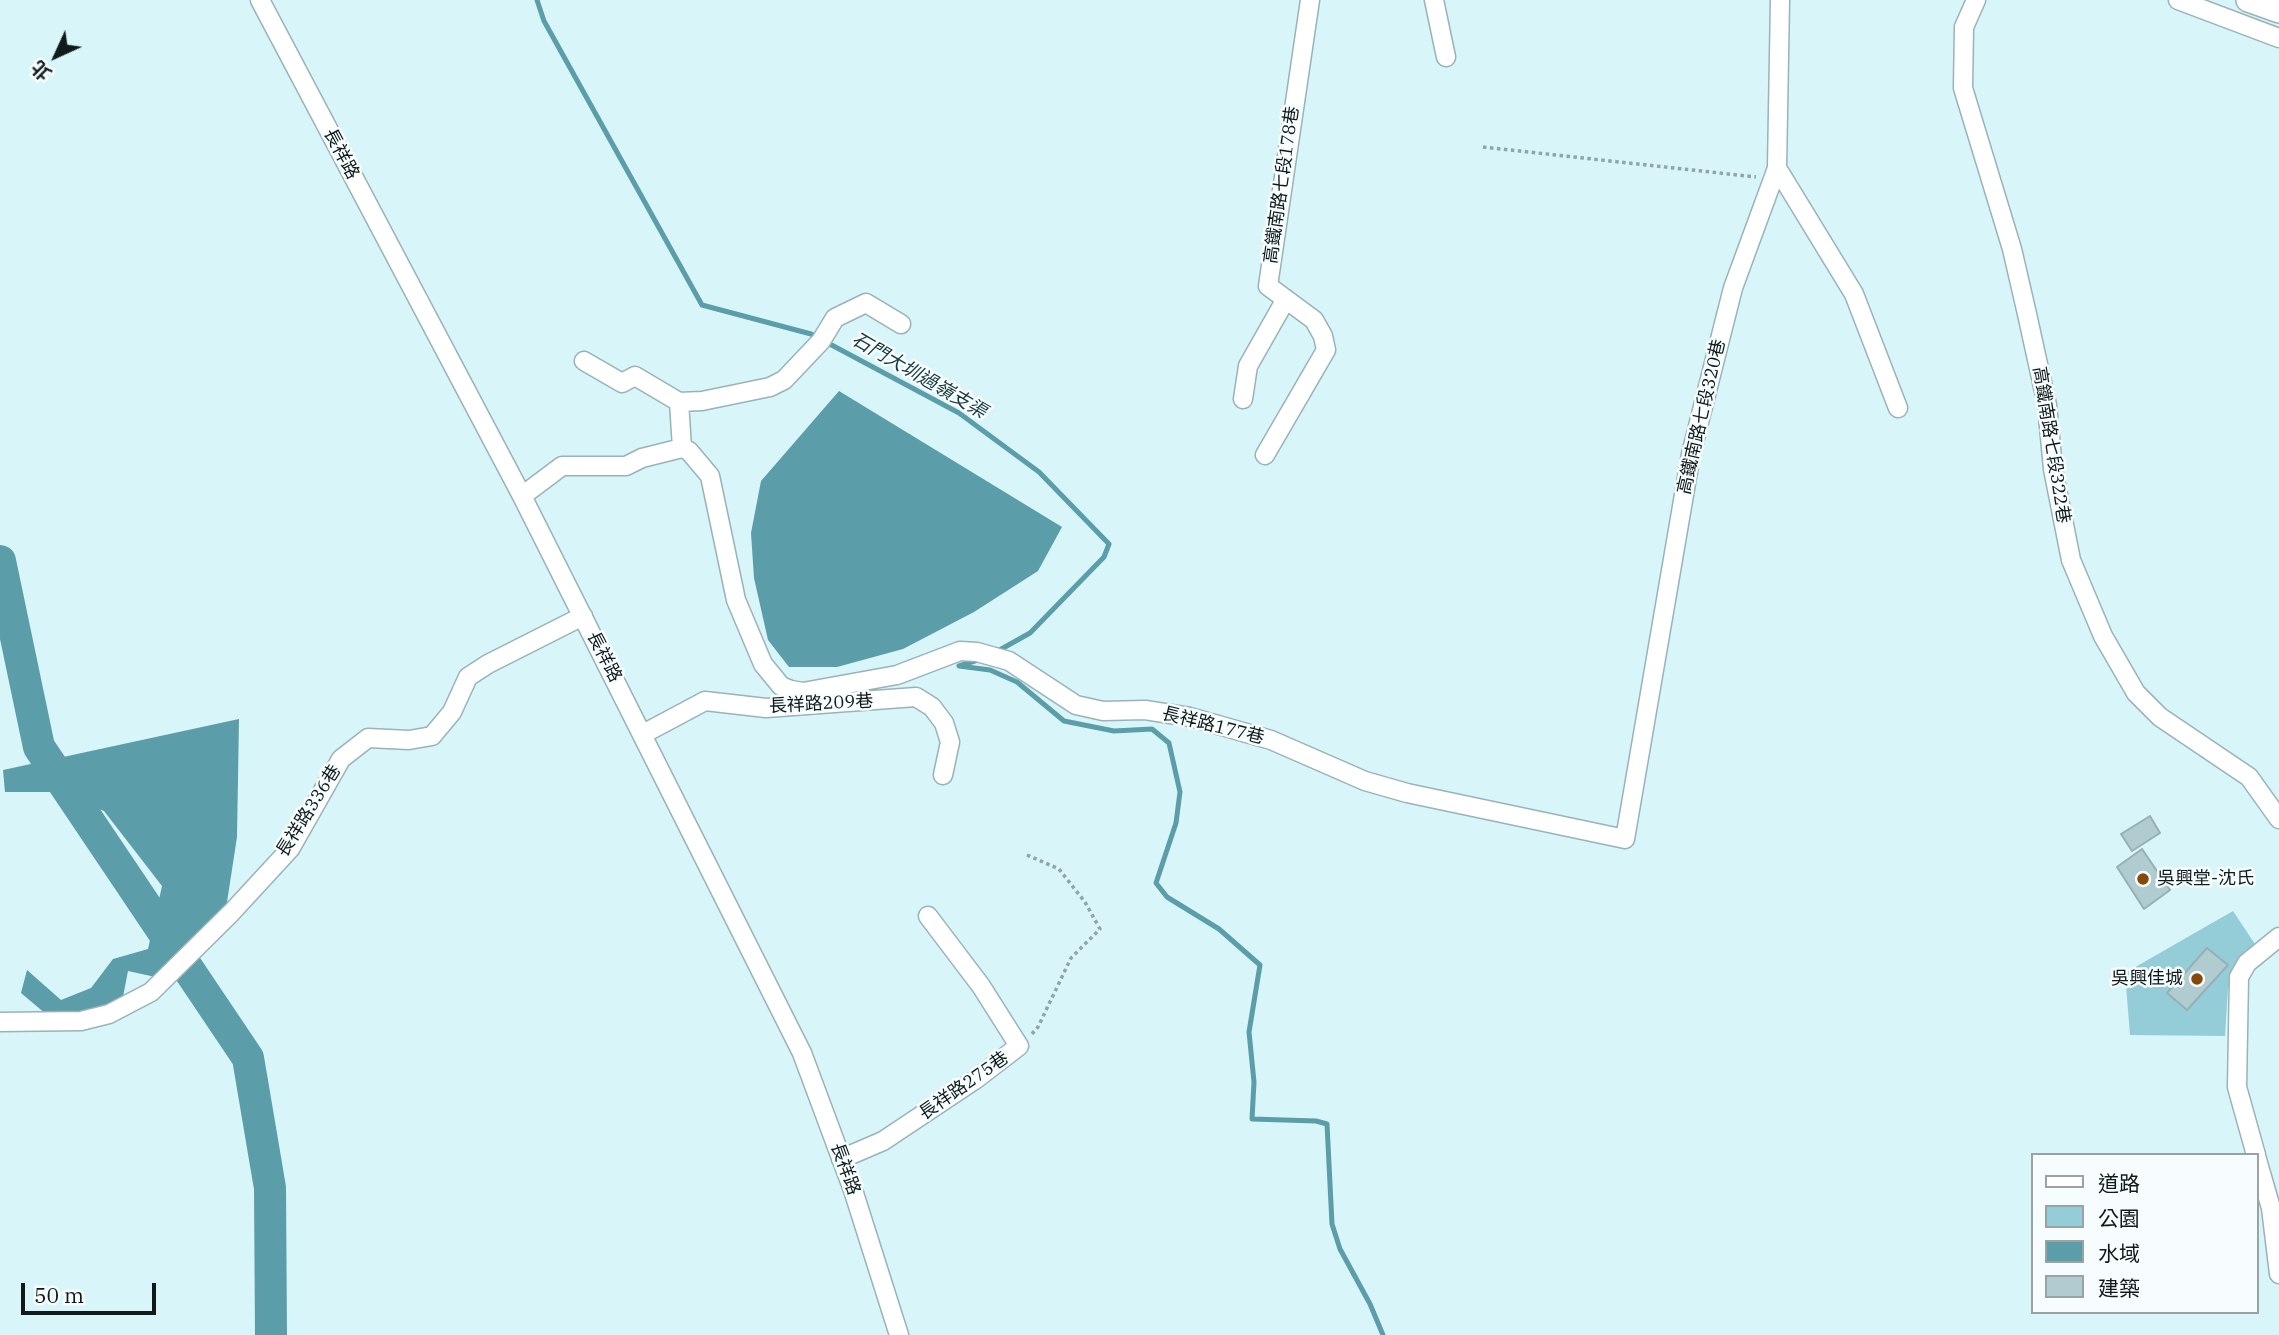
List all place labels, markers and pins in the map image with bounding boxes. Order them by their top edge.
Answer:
place label: 吳興堂-沈氏 [2157,868,2254,890]
marker: 吳興堂-沈氏 [2135,871,2151,887]
place label: 吳興佳城 [2111,968,2183,990]
marker: 吳興佳城 [2189,971,2205,987]

